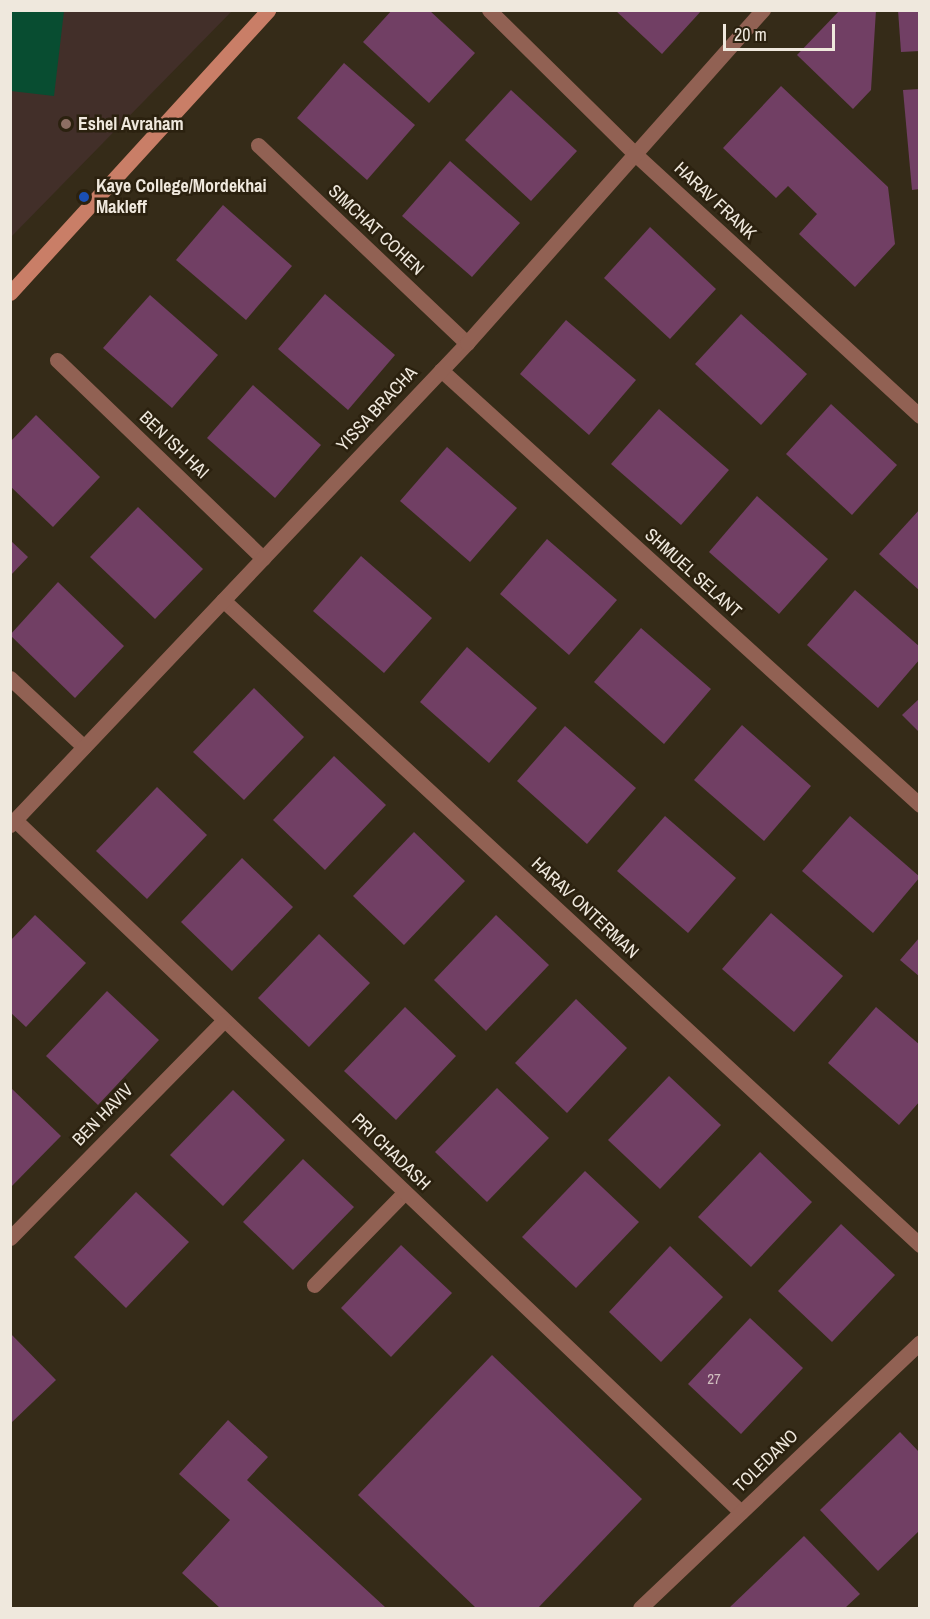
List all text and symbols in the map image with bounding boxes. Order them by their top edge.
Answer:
scale bar [726,12,838,50]
text: 20 m [734,22,767,47]
place label: Eshel Avraham [78,113,184,135]
marker: Eshel Avraham [59,117,73,131]
street label: HARAV FRANK [670,158,760,244]
place label: Kaye College/Mordekhai Makleff [96,176,267,219]
street label: SIMCHAT COHEN [324,180,428,280]
marker: Kaye College/Mordekhai Makleff [77,190,91,204]
street label: YISSA BRACHA [332,362,422,456]
street label: BEN ISH HAI [135,407,213,483]
street label: SHMUEL SELANT [640,524,746,622]
street label: HARAV ONTERMAN [527,853,643,963]
street label: BEN HAVIV [68,1080,138,1150]
street label: PRI CHADASH [347,1109,435,1195]
house number: 27 [707,1370,721,1388]
street label: TOLEDANO [729,1425,803,1497]

